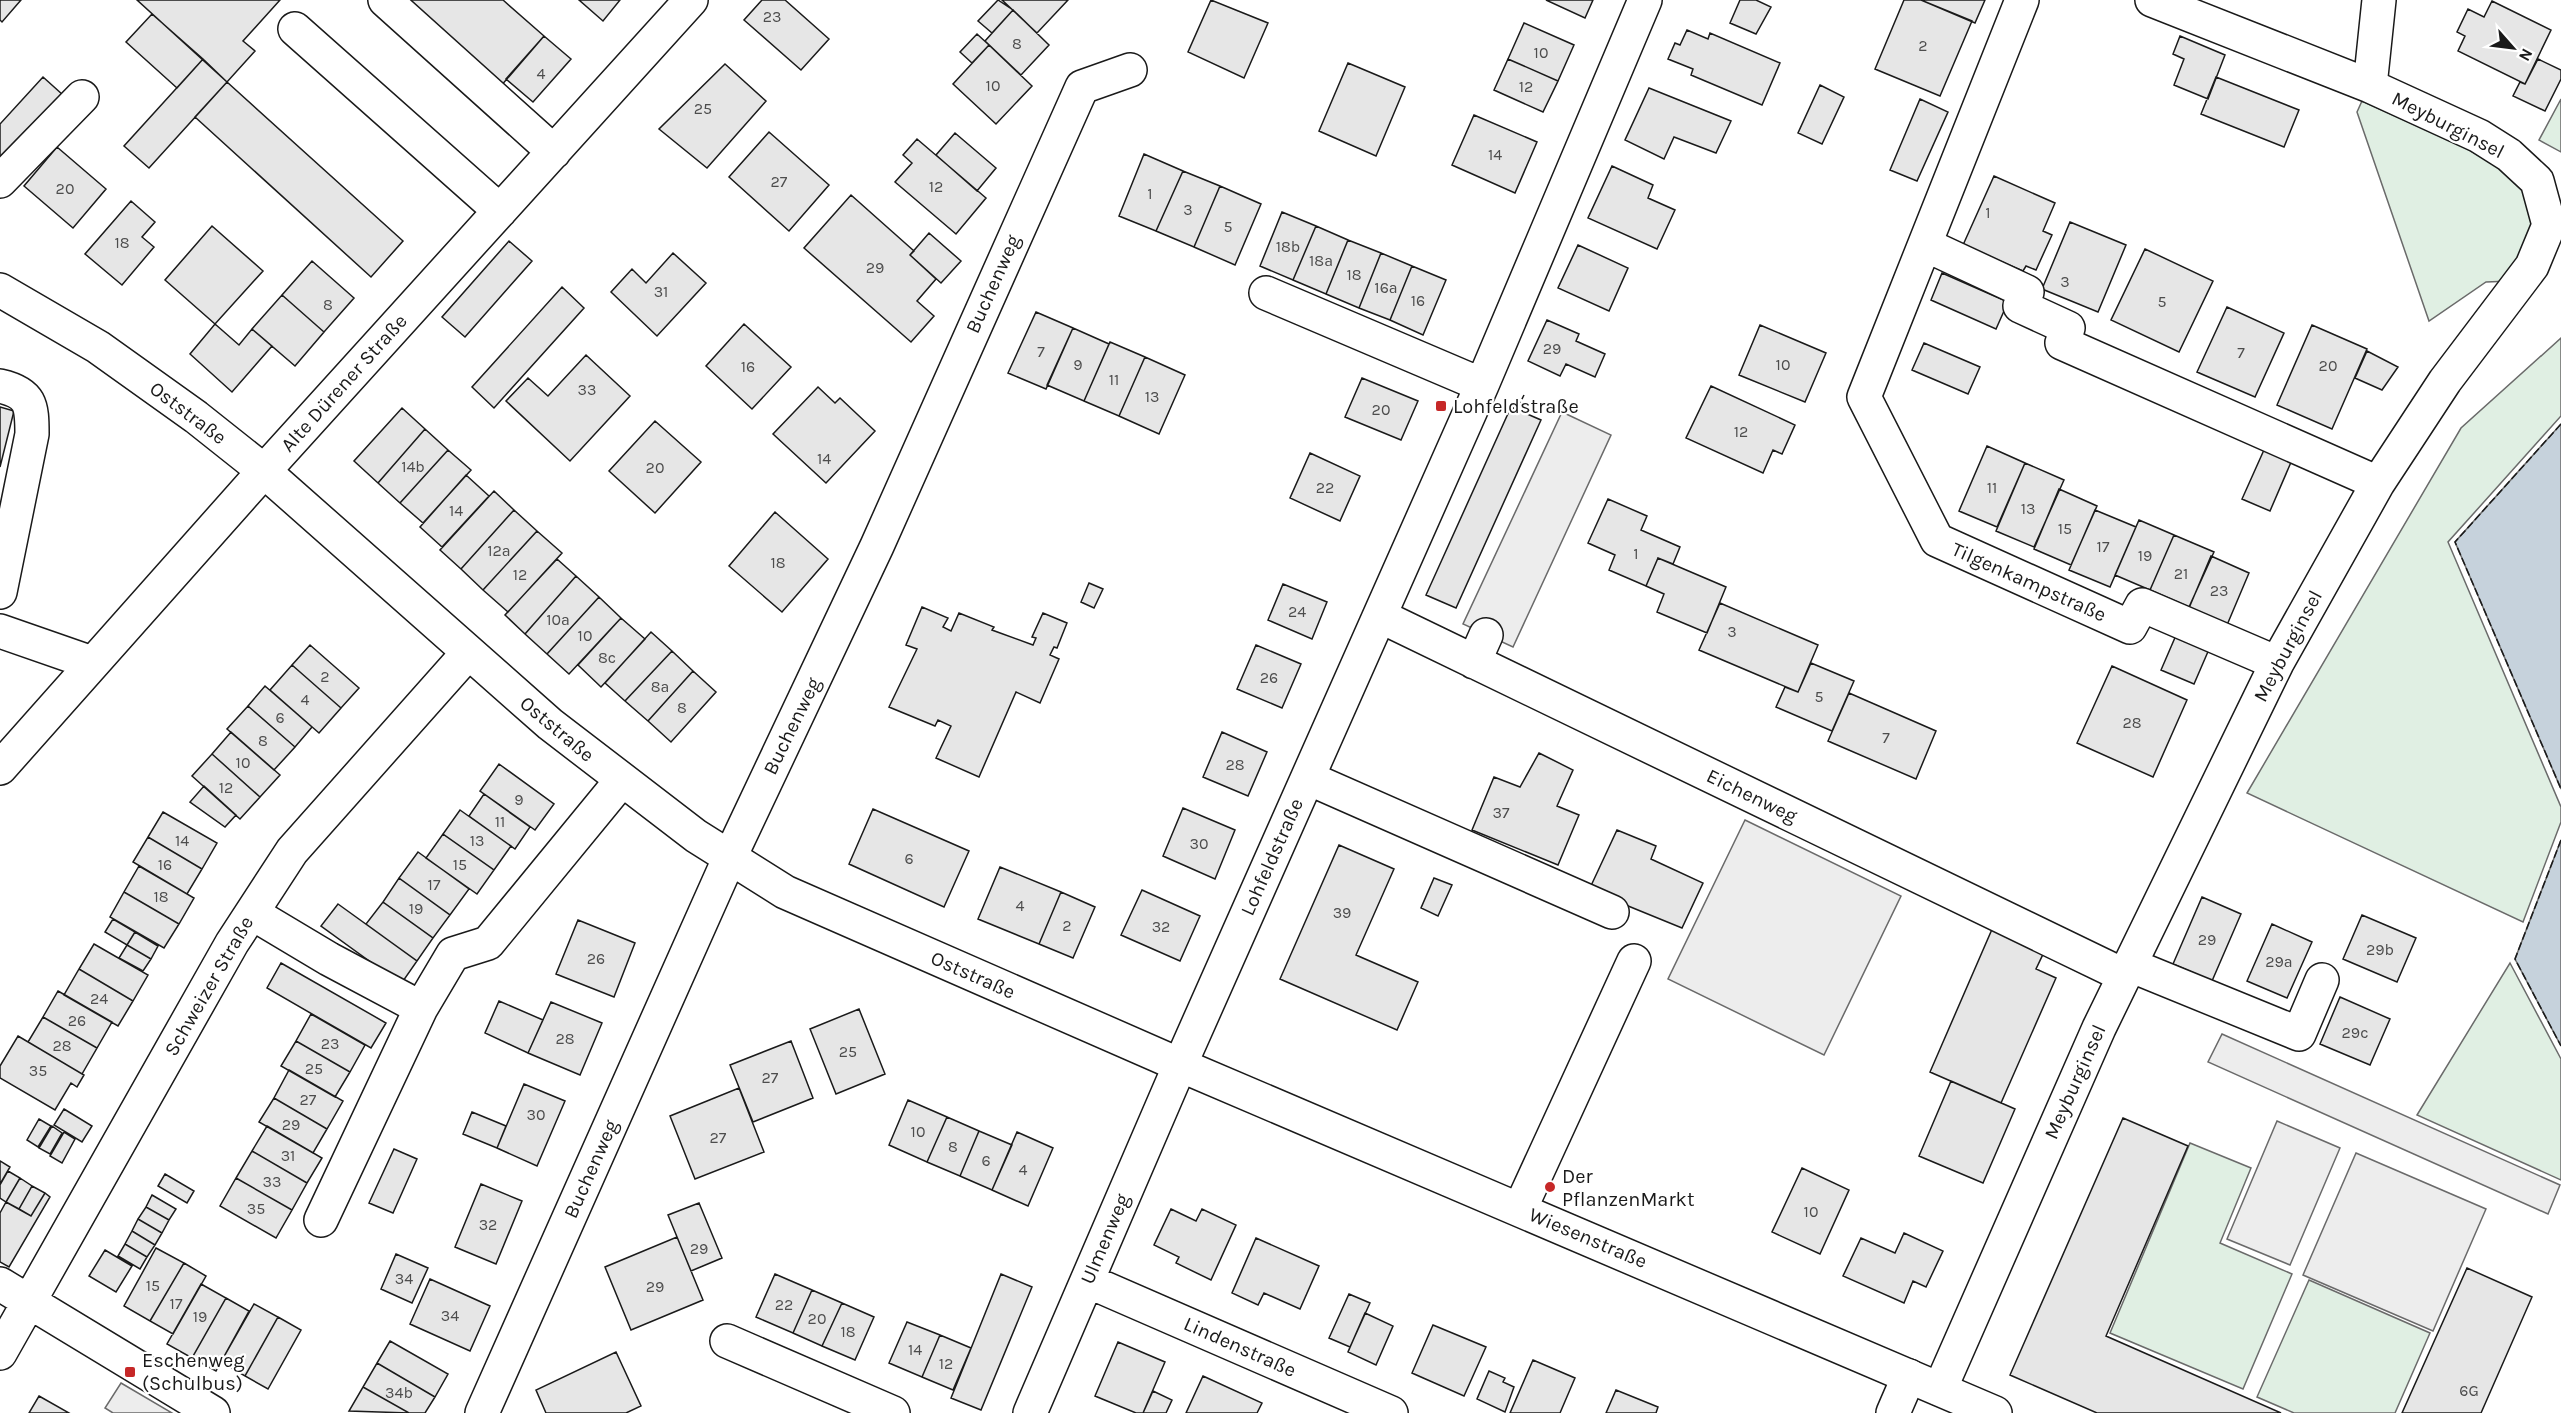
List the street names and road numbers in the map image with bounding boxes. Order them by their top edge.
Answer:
street label: Meyburginsel [2388,87,2508,163]
street label: Buchenweg [961,231,1025,337]
street label: Alte Dürener Straße [276,309,412,457]
street label: Oststraße [145,377,231,449]
street label: Tilgenkampstraße [1948,538,2110,626]
street label: Meyburginsel [2249,586,2327,706]
street label: Buchenweg [759,674,825,778]
street label: Oststraße [515,691,599,767]
street label: Eichenweg [1703,764,1801,828]
street label: Lohfeldstraße [1236,795,1308,919]
street label: Schweizer Straße [160,912,258,1060]
street label: Oststraße [927,946,1019,1004]
street label: Meyburginsel [2039,1021,2111,1143]
street label: Buchenweg [559,1116,623,1222]
street label: Ulmenweg [1076,1190,1134,1288]
street label: Wiesenstraße [1526,1203,1650,1273]
street label: Lindenstraße [1180,1312,1300,1382]

